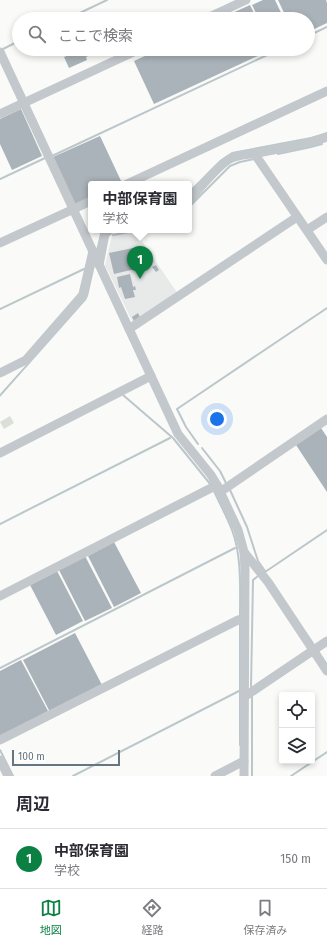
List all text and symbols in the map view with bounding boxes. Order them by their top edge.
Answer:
search box [12,12,315,56]
icon: search [26,23,48,45]
text: ここで検索 [58,27,133,45]
popup [88,181,192,233]
text: 中部保育園 [102,190,178,208]
text: 学校 [102,211,129,226]
pin: 1 [127,246,153,279]
your location [207,409,227,429]
map controls [279,692,315,764]
button: locate [279,692,315,728]
button: layers [279,728,315,764]
scale bar [12,748,120,767]
text: 100 m [18,750,45,763]
text: 周辺 [16,794,50,815]
text: 中部保育園 [54,842,129,860]
text: 1 [26,851,32,866]
text: 150 m [280,851,311,866]
text: 学校 [54,863,80,878]
tab: 地図 [40,897,62,937]
tab: 経路 [141,897,163,937]
tab: 保存済み [243,897,287,937]

